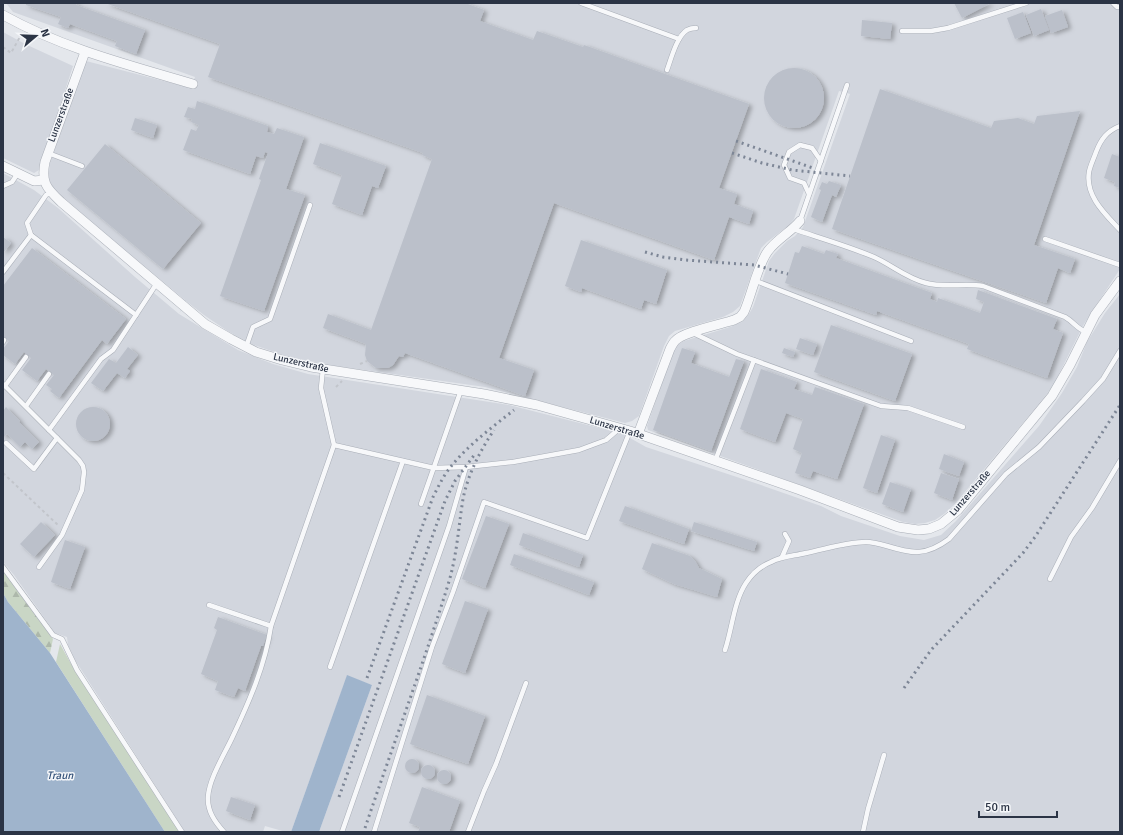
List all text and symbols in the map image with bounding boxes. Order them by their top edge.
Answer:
north arrow [16,16,56,56]
text: N [38,27,52,39]
street label: Lunzerstraße [46,86,76,144]
street label: Lunzerstraße [272,351,330,375]
street label: Lunzerstraße [588,414,646,442]
street label: Lunzerstraße [947,468,993,518]
water label: Traun [47,769,74,782]
scale bar [979,793,1057,819]
text: 50 m [985,800,1010,815]

